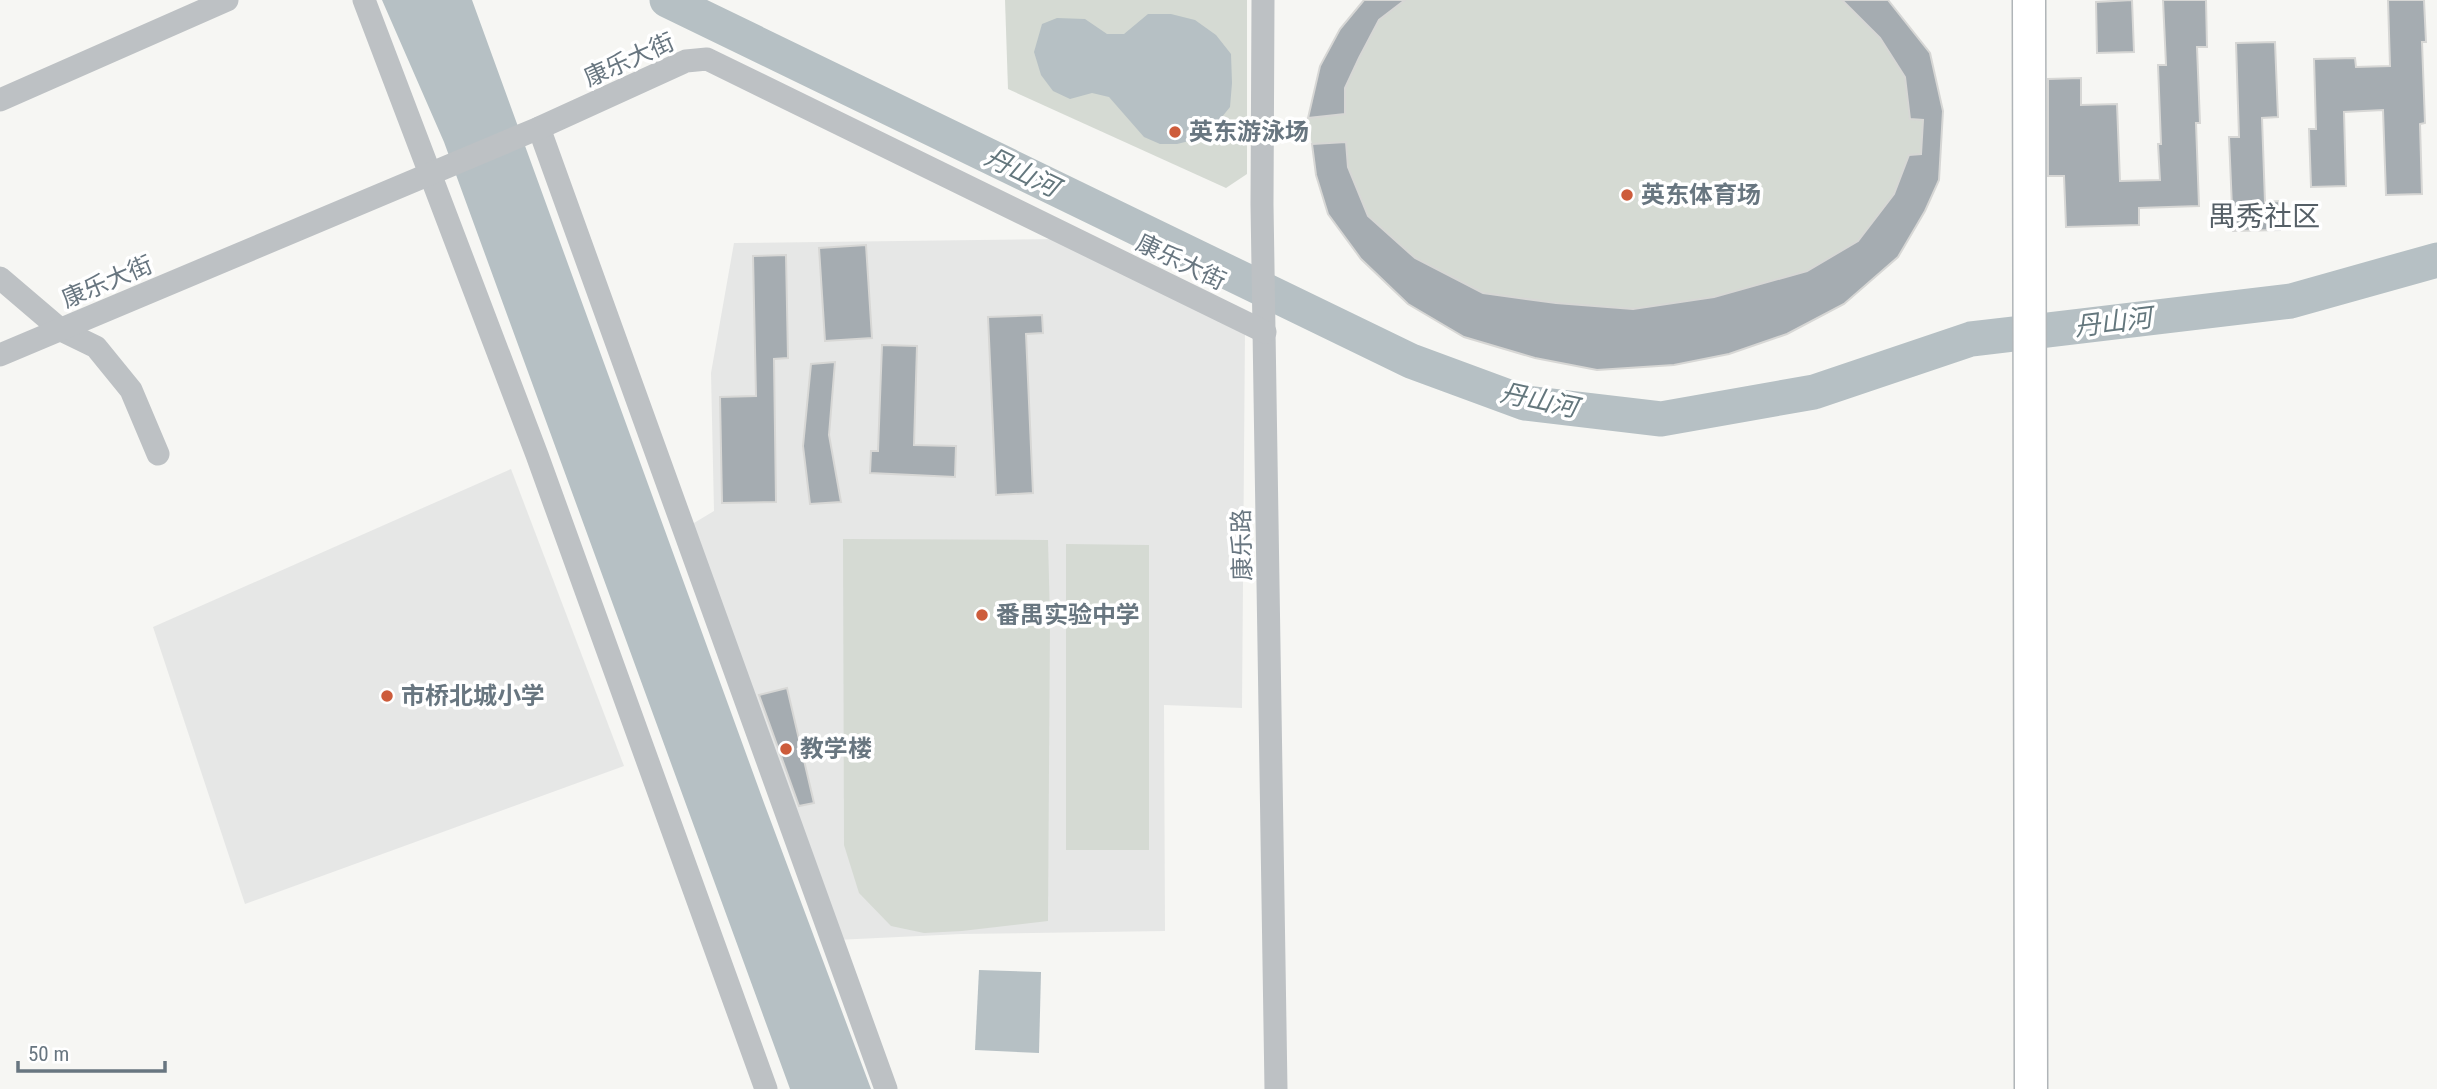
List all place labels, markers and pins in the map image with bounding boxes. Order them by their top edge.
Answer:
place label: 英东游泳场 [1189,118,1309,146]
marker: 英东游泳场 [1167,124,1183,140]
place label: 英东体育场 [1641,181,1761,209]
marker: 英东体育场 [1619,187,1635,203]
place label: 番禺实验中学 [996,601,1140,629]
marker: 番禺实验中学 [974,607,990,623]
place label: 市桥北城小学 [401,682,545,710]
marker: 市桥北城小学 [379,688,395,704]
place label: 教学楼 [800,735,872,763]
marker: 教学楼 [778,741,794,757]

